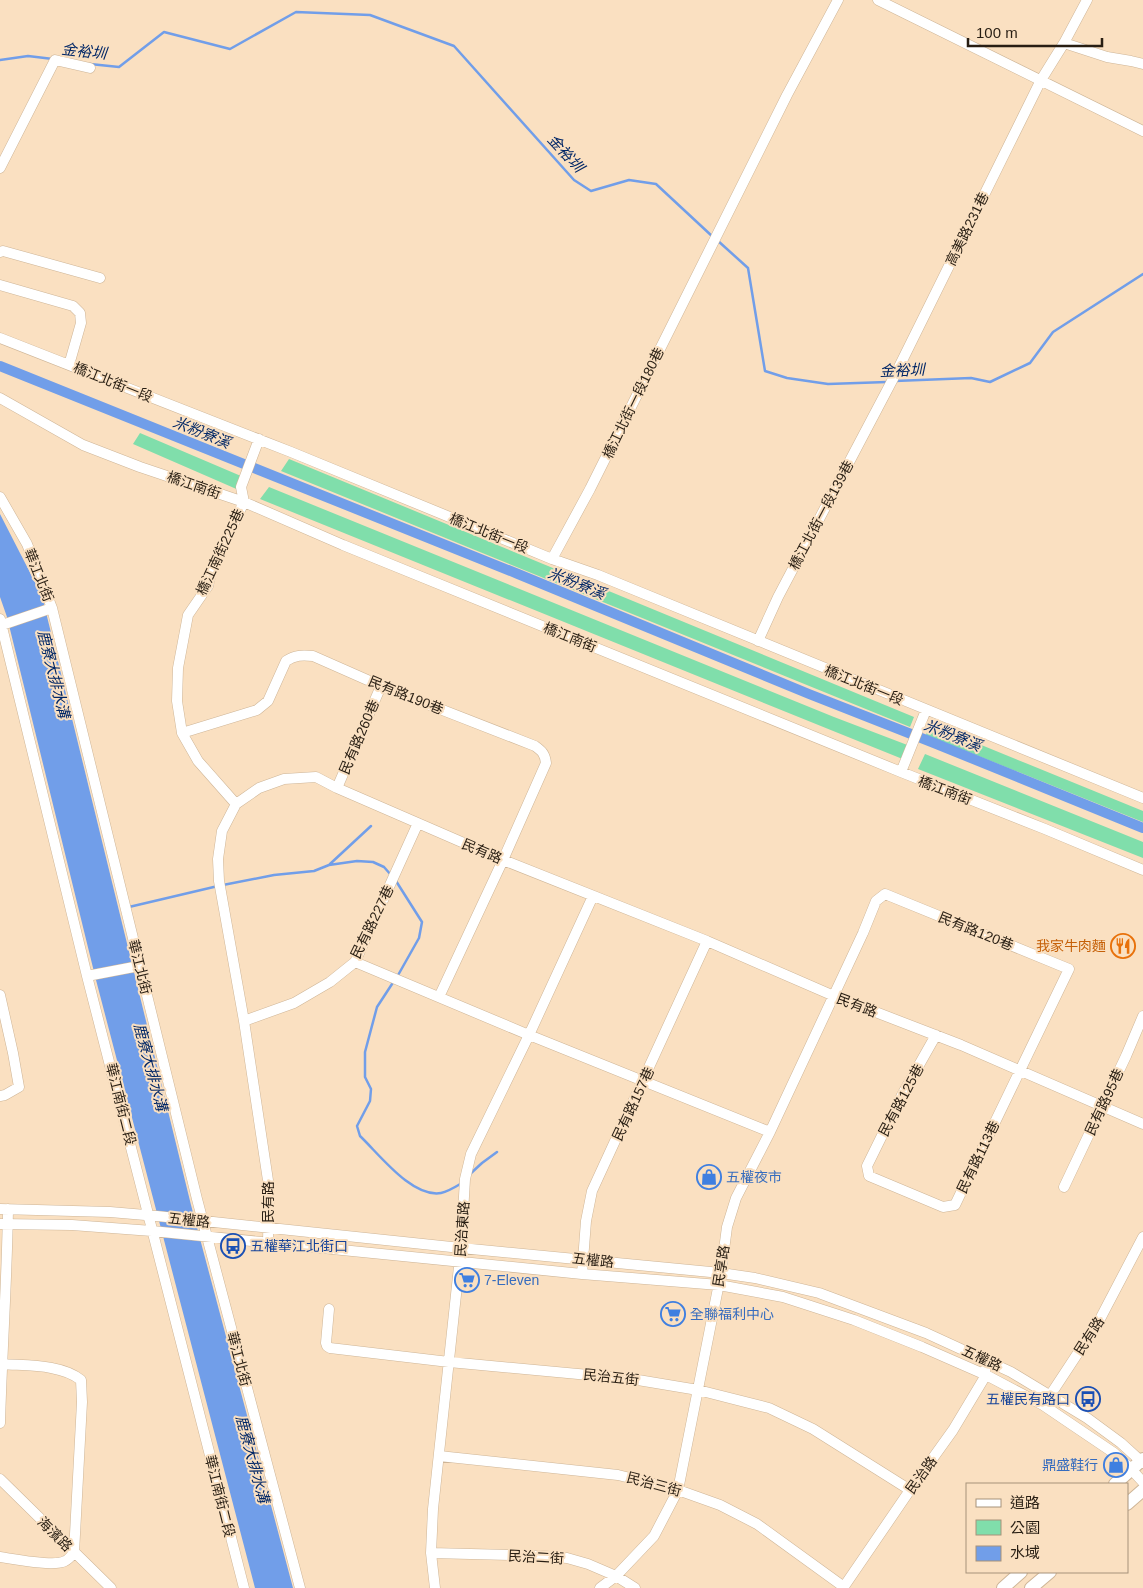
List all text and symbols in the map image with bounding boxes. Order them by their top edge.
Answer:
scale bar [968,15,1102,47]
text: 100 m [976,24,1018,41]
water label: 金裕圳 [61,40,109,62]
water label: 金裕圳 [544,131,589,177]
street label: 高美路231巷 [942,190,992,268]
street label: 橋江北街一段180巷 [599,345,667,461]
street label: 橋江北街一段 [71,359,155,405]
water label: 金裕圳 [879,361,927,379]
water label: 米粉寮溪 [171,413,235,452]
street label: 橋江北街一段139巷 [785,458,857,572]
street label: 橋江南街 [165,468,223,502]
street label: 橋江南街225巷 [193,506,247,598]
street label: 橋江北街一段 [447,510,531,556]
street label: 華江北街 [21,546,57,604]
water label: 米粉寮溪 [546,564,610,603]
street label: 橋江南街 [541,619,599,655]
water label: 鹿寮大排水溝 [35,628,74,722]
street label: 橋江北街一段 [822,662,906,708]
street label: 民有路190巷 [366,673,446,717]
street label: 民有路260巷 [336,697,382,777]
water label: 米粉寮溪 [922,716,986,755]
street label: 橋江南街 [916,772,974,808]
street label: 民有路 [460,835,504,867]
street label: 民有路227巷 [347,883,397,961]
street label: 民有路120巷 [936,909,1016,953]
restaurant icon: 我家牛肉麵 [1110,933,1136,959]
street label: 華江北街 [125,938,155,996]
place label: 我家牛肉麵 [1036,938,1106,954]
street label: 民有路 [835,990,879,1020]
water label: 鹿寮大排水溝 [131,1021,171,1115]
street label: 華江南街二段 [103,1061,139,1147]
street label: 民有路125巷 [875,1061,927,1139]
street label: 民有路157巷 [609,1065,657,1143]
street label: 民有路95巷 [1082,1066,1126,1138]
street label: 民有路113巷 [954,1118,1002,1196]
shop icon: 五權夜市 [696,1164,722,1190]
place label: 五權夜市 [726,1169,782,1185]
street label: 民有路 [260,1181,276,1223]
street label: 民治東路 [452,1201,472,1257]
street label: 五權路 [167,1210,211,1230]
bus stop icon: 五權華江北街口 [220,1233,246,1259]
place label: 五權華江北街口 [250,1238,348,1254]
street label: 民享路 [710,1244,732,1288]
street label: 五權路 [571,1250,615,1270]
supermarket icon: 7-Eleven [454,1267,480,1293]
place label: 7-Eleven [484,1272,539,1288]
supermarket icon: 全聯福利中心 [660,1301,686,1327]
place label: 全聯福利中心 [690,1306,774,1322]
street label: 民有路 [1071,1314,1107,1358]
street label: 華江北街 [224,1330,254,1388]
street label: 五權路 [960,1342,1004,1374]
street label: 民治五街 [582,1366,640,1388]
bus stop icon: 五權民有路口 [1075,1386,1101,1412]
place label: 五權民有路口 [986,1391,1070,1407]
water label: 鹿寮大排水溝 [233,1413,273,1507]
shop icon: 鼎盛鞋行 [1103,1452,1129,1478]
street label: 華江南街二段 [202,1453,238,1539]
street label: 民治路 [902,1453,940,1497]
place label: 鼎盛鞋行 [1042,1457,1098,1473]
street label: 民治三街 [625,1469,683,1499]
legend [966,1483,1128,1573]
text: 道路 [1010,1494,1040,1511]
street label: 海濱路 [34,1513,76,1555]
text: 公園 [1010,1519,1040,1536]
text: 水域 [1010,1544,1040,1561]
street label: 民治二街 [508,1548,564,1566]

